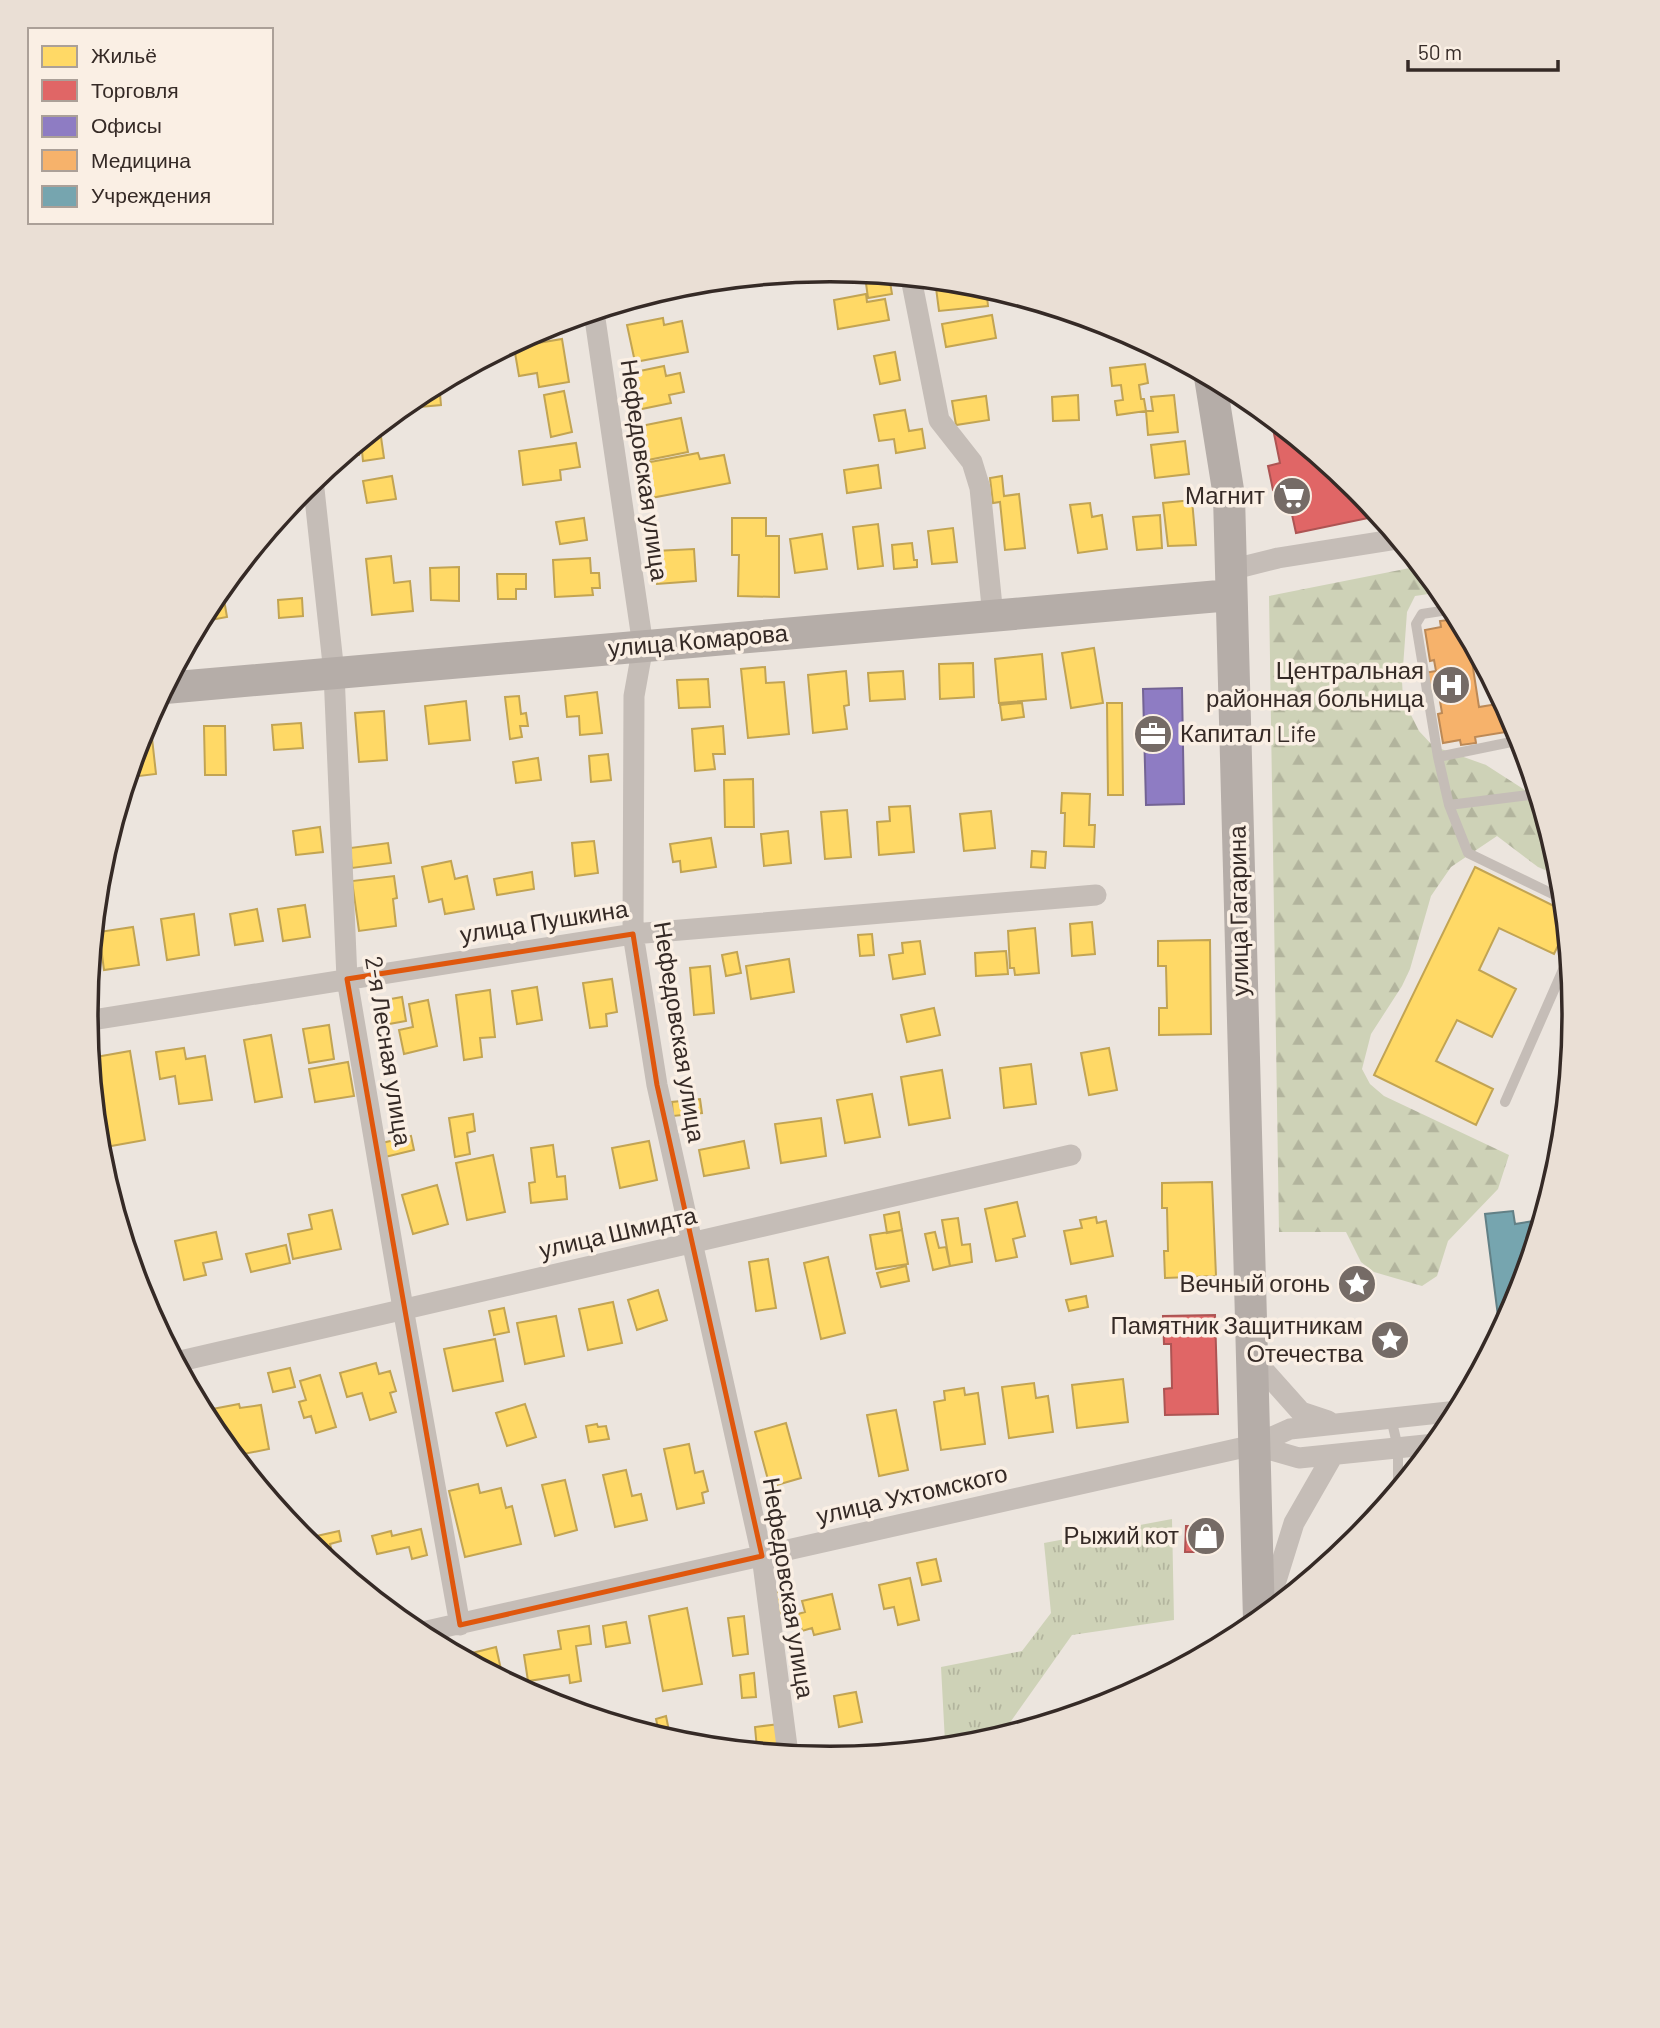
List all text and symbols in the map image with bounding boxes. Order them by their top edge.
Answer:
legend [28,28,273,224]
scale bar [1408,28,1558,72]
text: 50 m [1418,39,1462,64]
text: Жильё [91,42,157,67]
text: Торговля [91,77,179,102]
text: Офисы [91,112,162,137]
text: Медицина [91,147,191,172]
text: Учреждения [91,182,211,207]
street label: Нефедовская улица [616,357,675,583]
supermarket icon: Магнит [1271,475,1313,517]
place label: Магнит [1185,480,1265,509]
street label: улица Комарова [607,617,790,662]
place label: Центральная районная больница [1206,655,1425,712]
hospital icon: Центральная районная больница [1430,664,1472,706]
office icon: Капитал Life [1132,713,1174,755]
place label: Капитал Life [1180,718,1317,747]
street label: улица Гагарина [1222,825,1253,997]
street label: улица Пушкина [458,893,631,948]
street label: Нефедовская улица [649,919,712,1145]
street label: 2-я Лесная улица [360,954,419,1148]
street label: улица Шмидта [536,1199,700,1264]
place icon: Вечный огонь [1336,1263,1378,1305]
place label: Вечный огонь [1180,1268,1330,1297]
place label: Памятник Защитникам Отечества [1110,1310,1364,1367]
place icon: Памятник Защитникам Отечества [1369,1319,1411,1361]
street label: улица Ухтомского [813,1457,1010,1530]
street label: Нефедовская улица [758,1475,821,1701]
shop icon: Рыжий кот [1185,1515,1227,1557]
place label: Рыжий кот [1063,1520,1179,1549]

